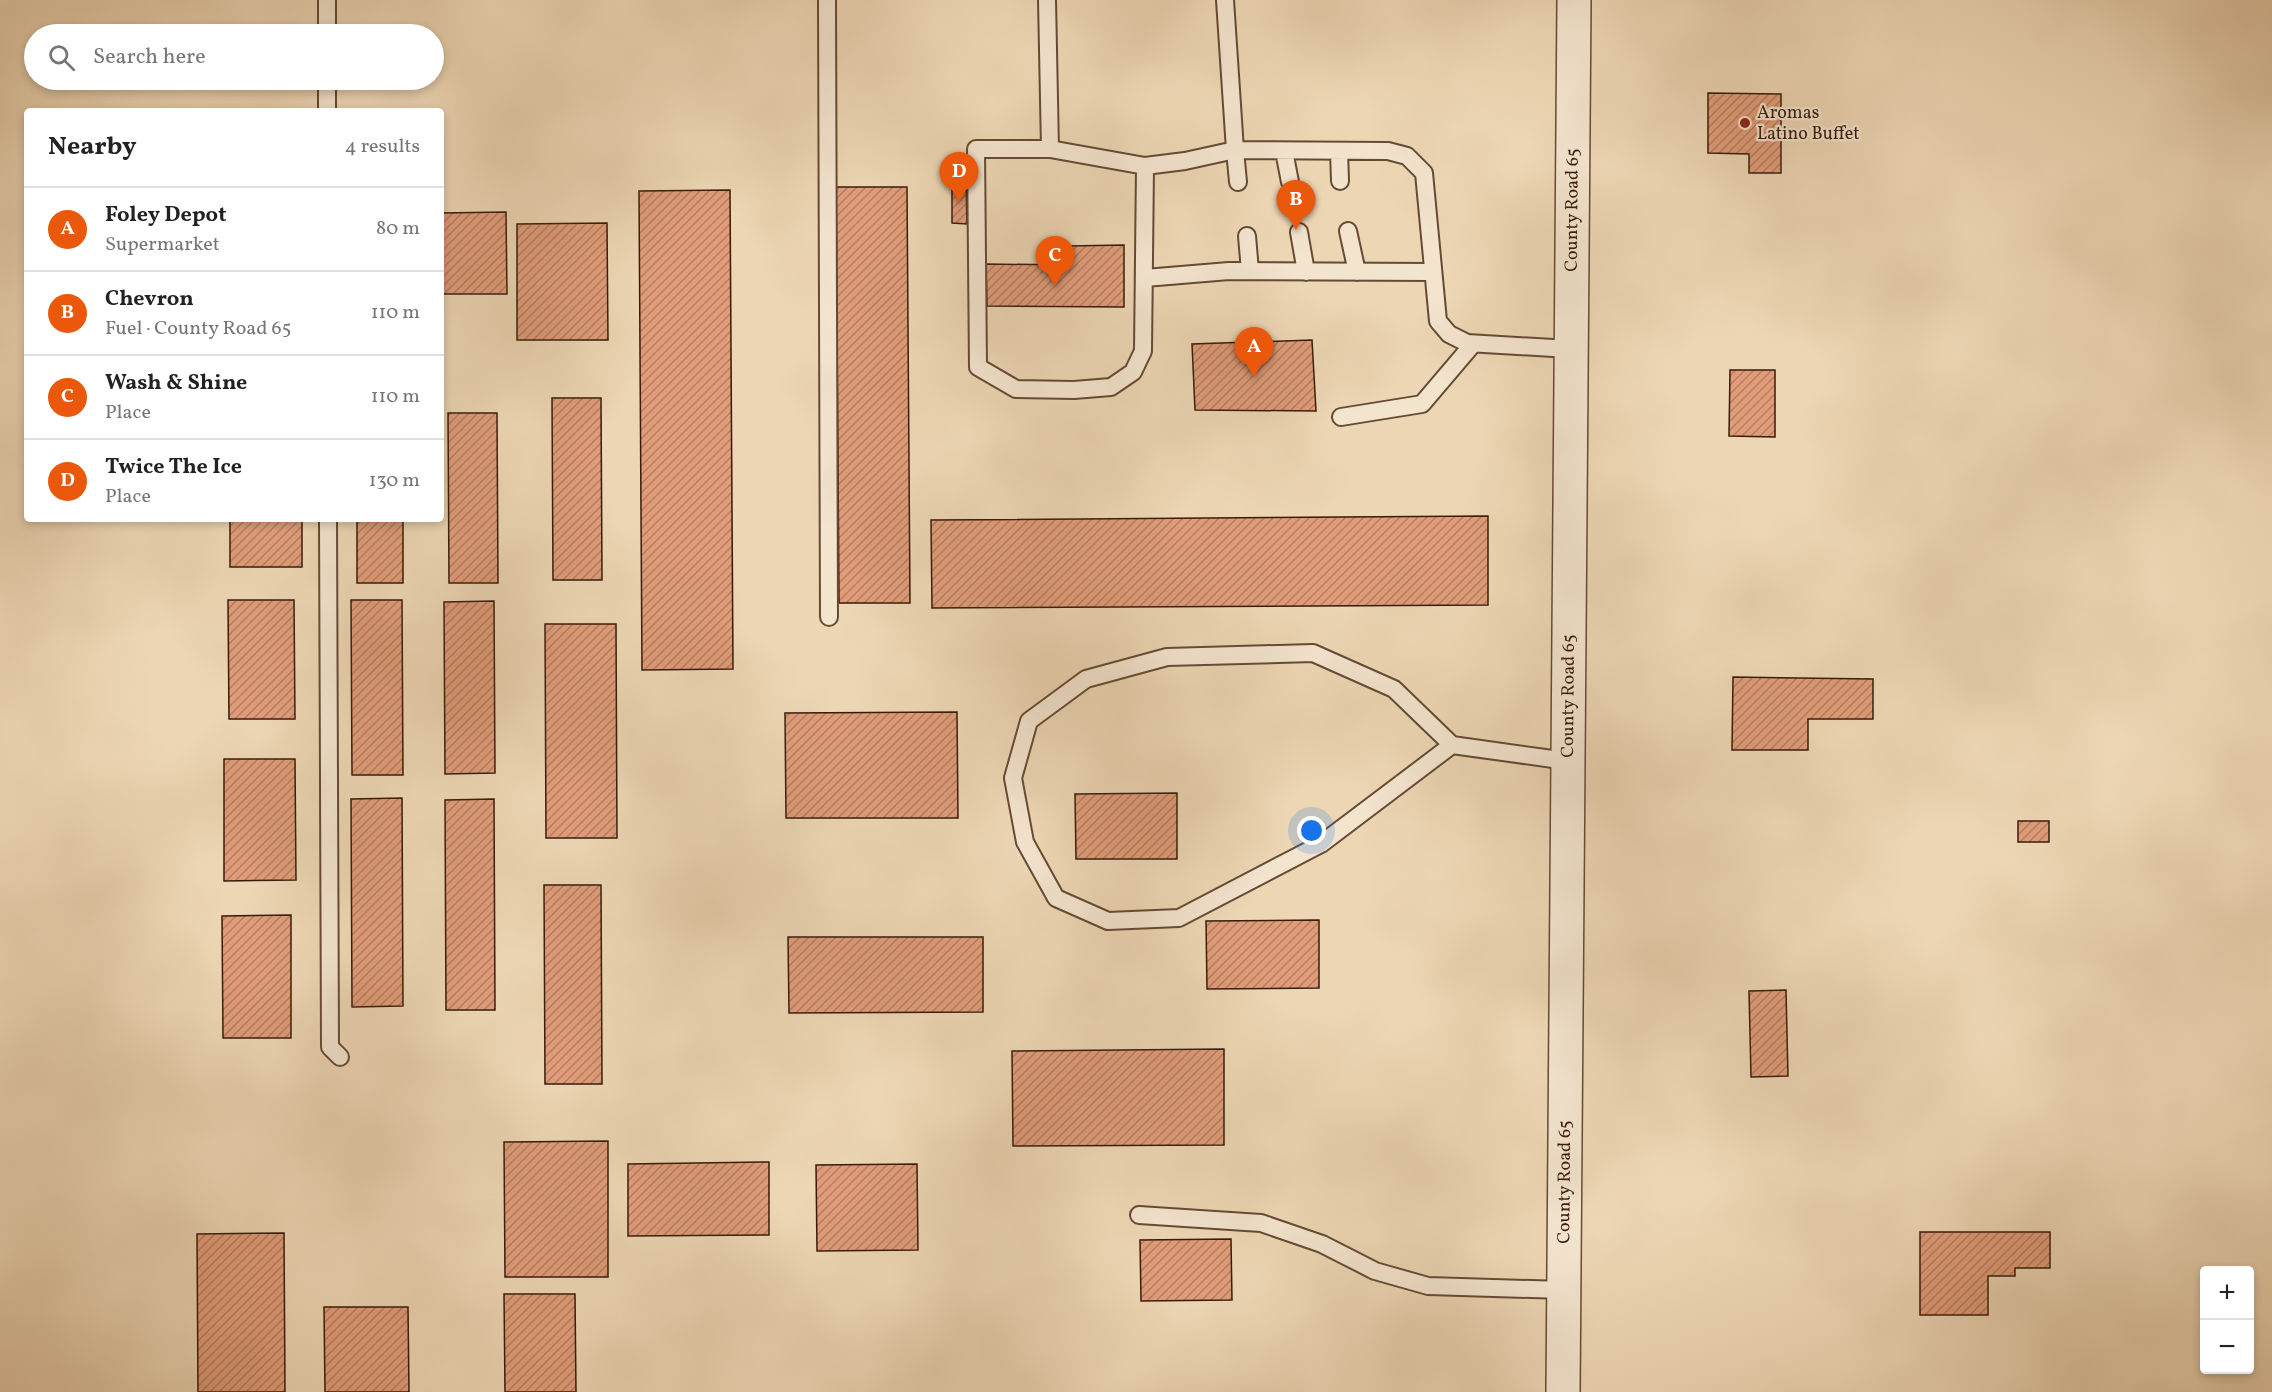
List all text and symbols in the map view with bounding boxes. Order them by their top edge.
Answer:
search box [24,24,444,90]
icon: search [45,41,78,74]
text: Search here [93,42,206,73]
place label: Aromas Latino Buffet [1757,101,1860,147]
marker: Aromas Latino Buffet [1738,116,1752,130]
text: Nearby [48,129,137,165]
text: 4 results [345,133,420,161]
street label: County Road 65 [1559,148,1585,272]
pin: D [940,152,978,202]
pin: B [1276,180,1316,230]
text: Foley Depot [105,200,226,231]
text: A [60,215,75,243]
text: 80 m [376,215,420,243]
text: Supermarket [105,231,220,259]
pin: C [1036,236,1074,286]
text: Chevron [105,284,194,315]
text: B [61,299,74,327]
text: 110 m [371,299,420,327]
text: Fuel · County Road 65 [105,315,291,343]
pin: A [1234,328,1274,377]
text: Wash & Shine [105,368,247,399]
text: C [61,383,74,411]
text: 110 m [371,383,420,411]
text: Place [105,399,151,427]
text: Twice The Ice [105,452,242,483]
text: D [60,467,75,495]
text: 130 m [369,467,420,495]
text: Place [105,483,151,511]
street label: County Road 65 [1556,634,1581,758]
your location [1297,816,1326,845]
street label: County Road 65 [1552,1120,1578,1244]
map controls [2200,1266,2254,1374]
button: + [2200,1266,2254,1320]
button: − [2200,1320,2254,1374]

